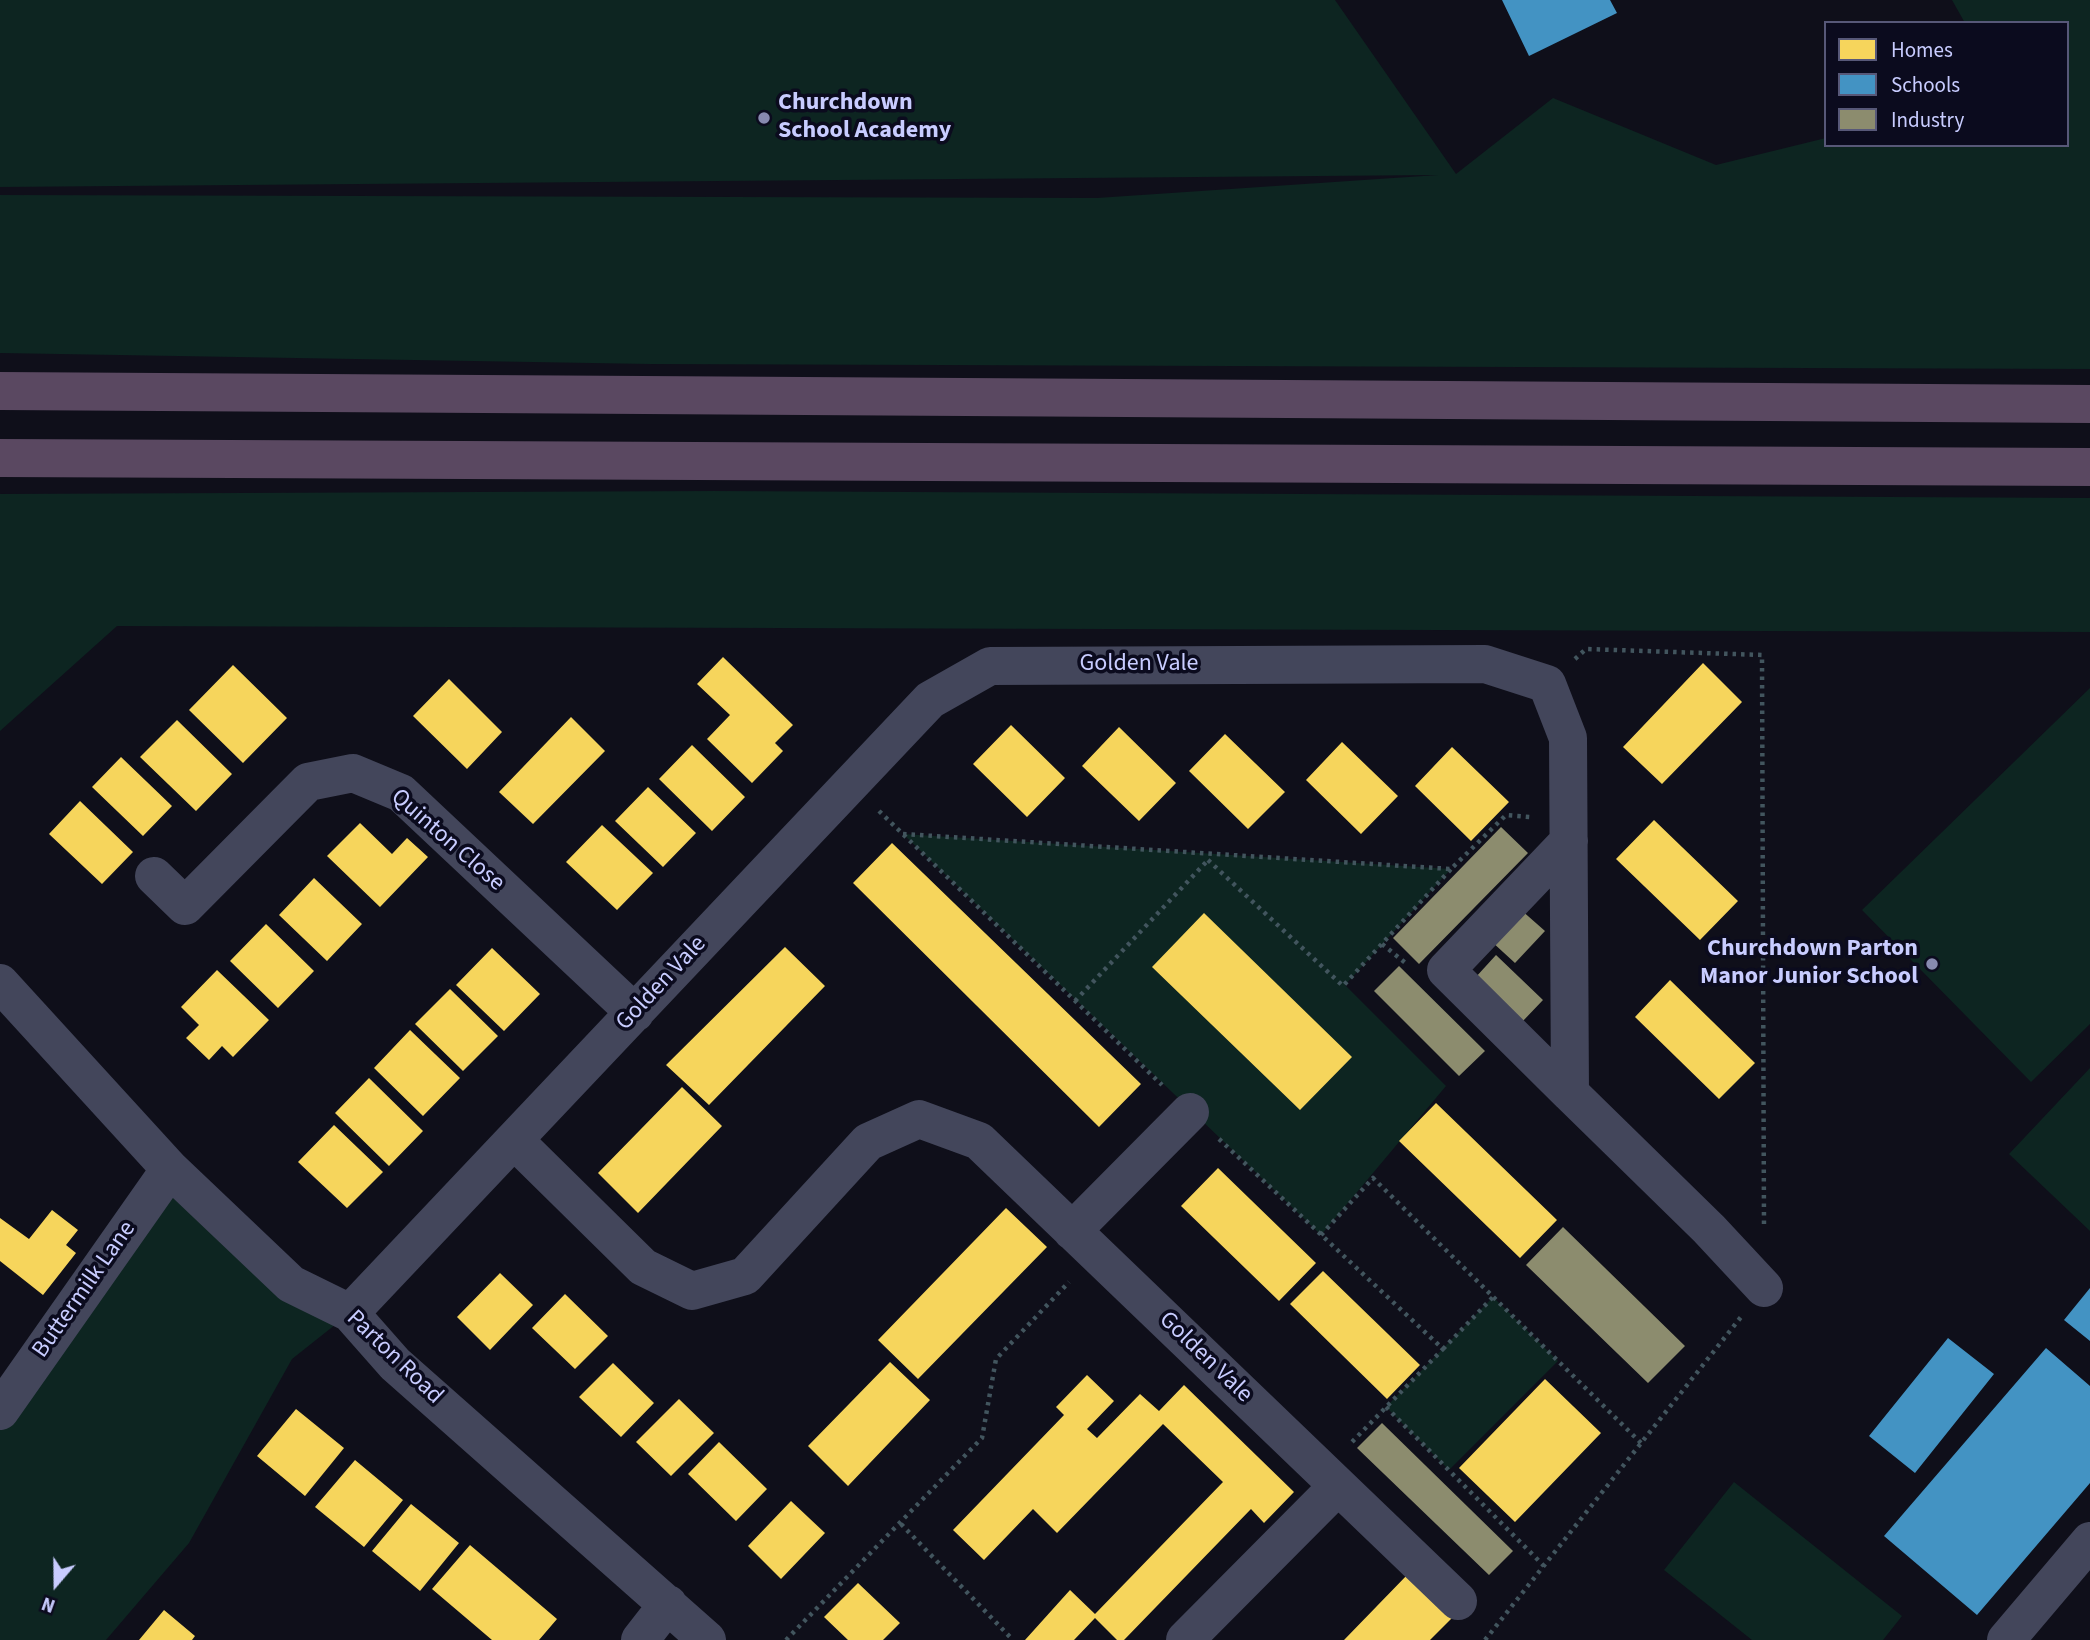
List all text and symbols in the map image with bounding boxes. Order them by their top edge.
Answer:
legend [1824,21,2069,147]
text: Homes [1891,35,1953,65]
text: Schools [1891,70,1960,100]
place label: Churchdown School Academy [778,90,951,146]
text: Industry [1891,105,1964,135]
marker: Churchdown School Academy [756,110,772,126]
street label: Golden Vale [1079,651,1199,679]
street label: Quinton Close [384,784,510,898]
street label: Golden Vale [611,931,713,1037]
place label: Churchdown Parton Manor Junior School [1700,936,1918,992]
marker: Churchdown Parton Manor Junior School [1924,956,1940,972]
street label: Buttermilk Lane [27,1216,143,1364]
street label: Parton Road [340,1305,448,1411]
street label: Golden Vale [1152,1306,1258,1410]
north arrow [21,1549,91,1619]
text: N [38,1589,59,1619]

